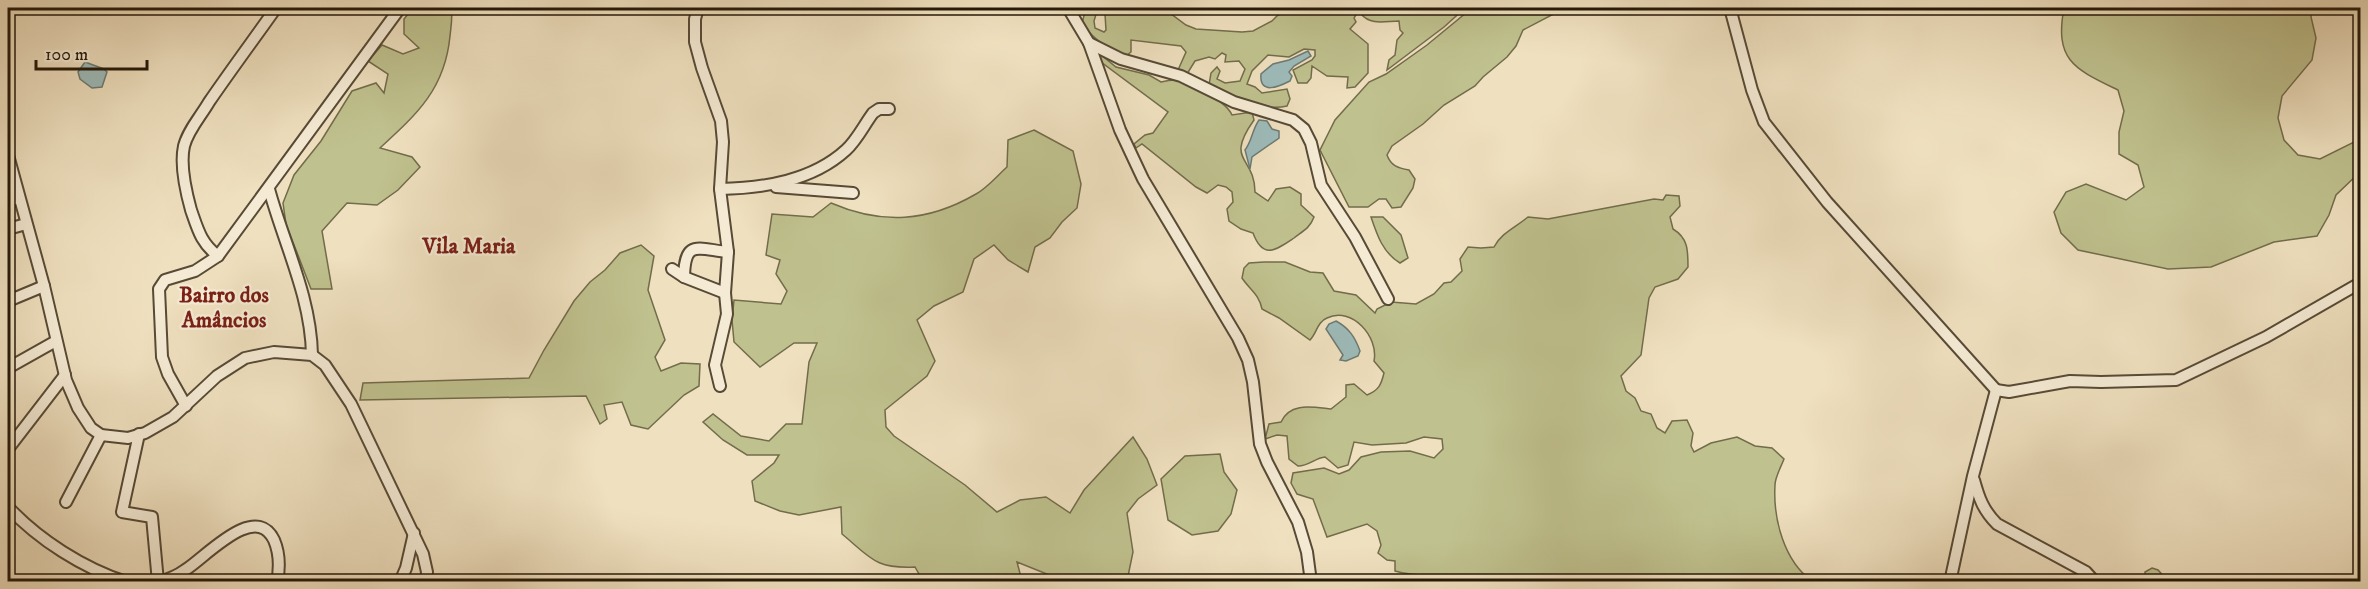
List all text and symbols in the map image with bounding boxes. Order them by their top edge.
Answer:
scale bar [36,33,147,71]
text: 100 m [45,44,88,66]
district label: Vila Maria [422,233,516,260]
district label: Bairro dos Amâncios [179,282,270,334]

